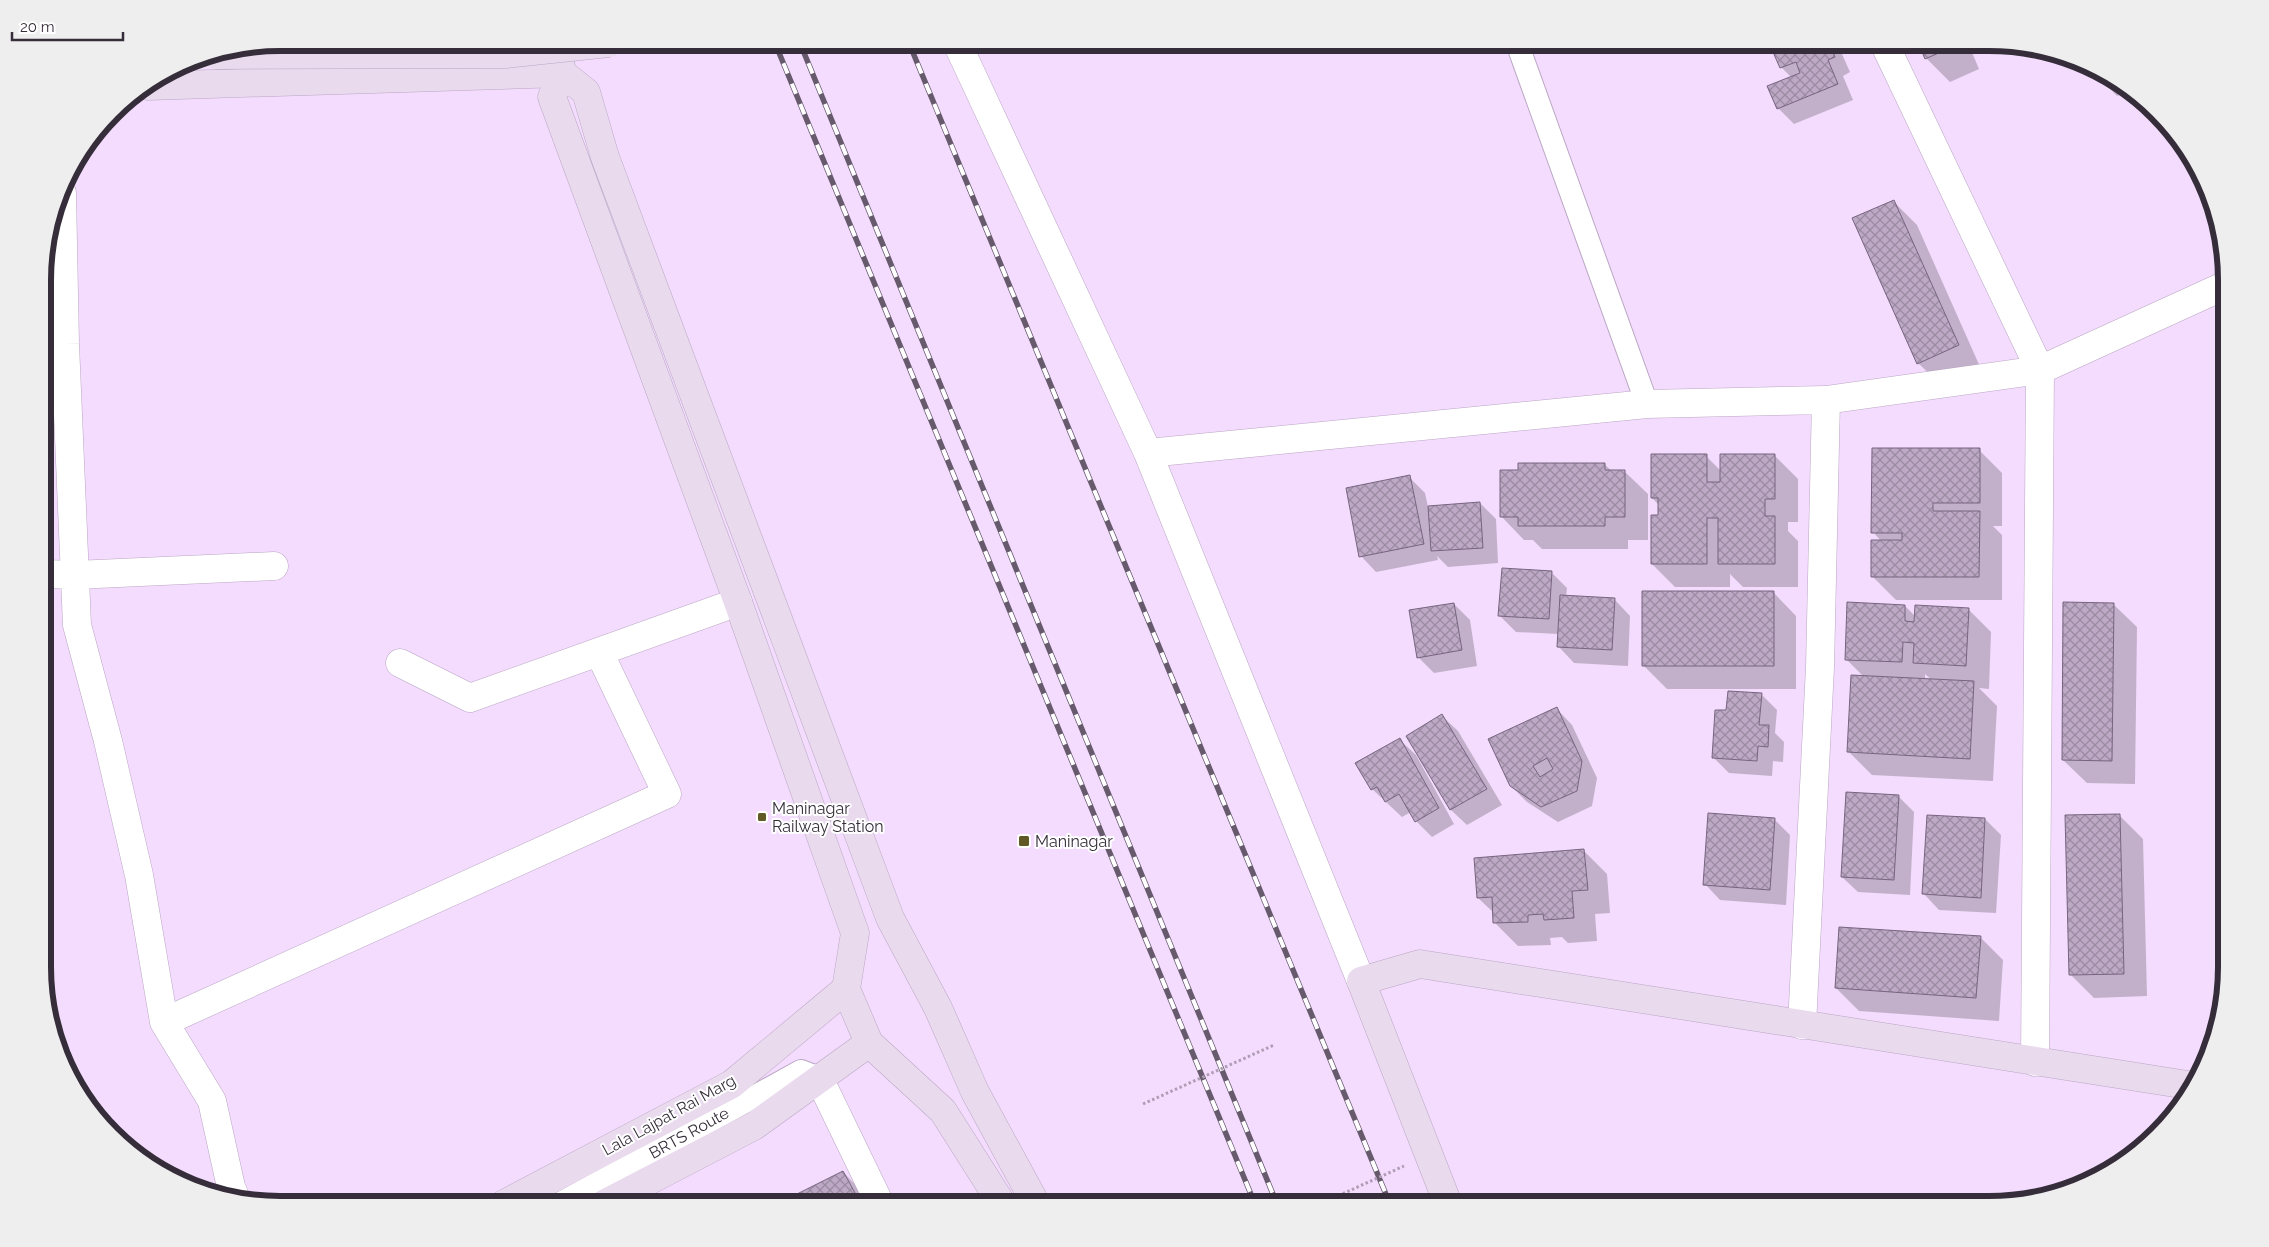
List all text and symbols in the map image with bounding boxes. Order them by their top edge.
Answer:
scale bar [12,10,124,42]
text: 20 m [20,18,55,36]
place label: Maninagar Railway Station [772,799,884,836]
marker: Maninagar Railway Station [756,811,768,823]
place label: Maninagar [1035,832,1113,851]
marker: Maninagar [1017,834,1031,848]
street label: Lala Lajpat Rai Marg [599,1070,739,1160]
street label: BRTS Route [646,1103,732,1163]

